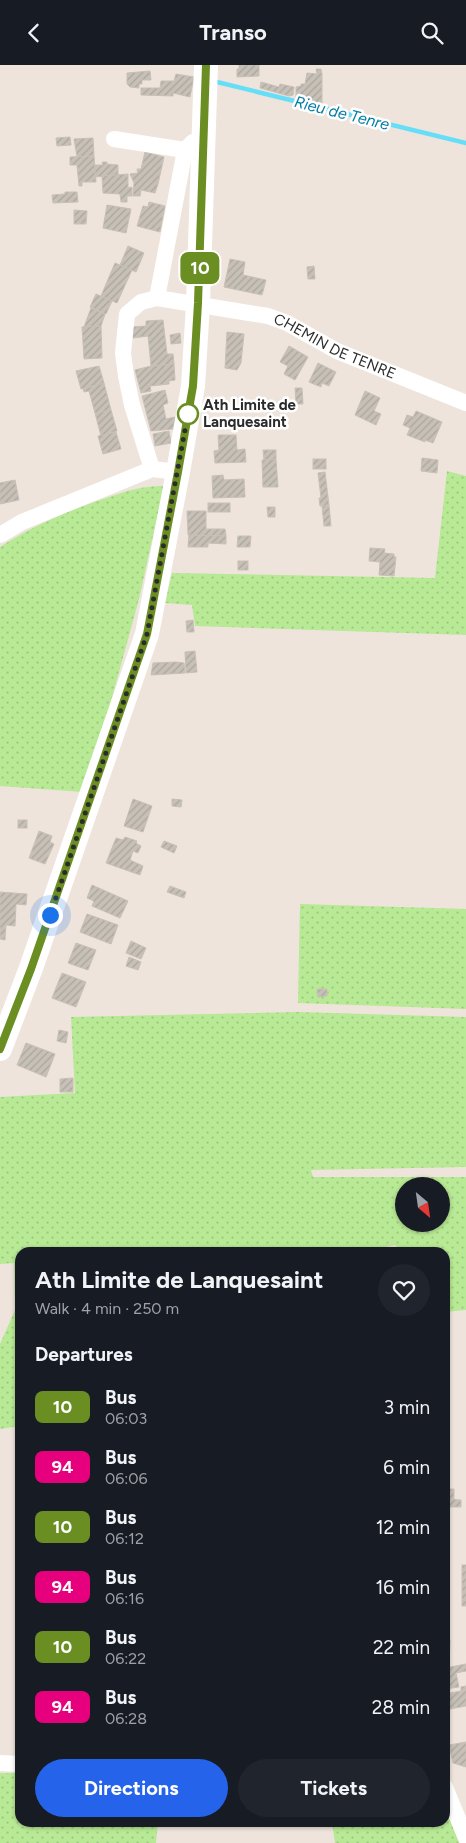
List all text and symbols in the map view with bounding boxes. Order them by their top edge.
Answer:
icon: back [20,19,48,47]
text: Transo [199,19,267,46]
icon: search [418,19,446,47]
water label: Rieu de Tenre [293,92,392,134]
line badge: 10 [178,252,222,284]
text: 10 [190,257,210,279]
street label: CHEMIN DE TENRE [271,310,398,383]
place label: Ath Limite de Lanquesaint [203,396,297,431]
marker: Ath Limite de Lanquesaint [177,403,199,425]
your location [38,903,63,928]
north arrow [395,1177,450,1233]
map controls [395,1177,450,1232]
button: heart [378,1264,430,1316]
text: Ath Limite de Lanquesaint [35,1265,323,1294]
text: Walk · 4 min · 250 m [35,1299,179,1318]
text: Departures [35,1343,133,1366]
text: Bus [105,1386,136,1409]
text: 10 [53,1396,72,1418]
text: 3 min [384,1396,430,1419]
text: 06:03 [105,1409,147,1428]
text: Bus [105,1446,136,1469]
text: 94 [52,1456,73,1478]
text: 6 min [383,1456,430,1479]
text: 06:06 [105,1469,148,1488]
text: Bus [105,1506,136,1529]
text: 10 [53,1516,72,1538]
text: 12 min [376,1516,430,1539]
text: 06:12 [105,1529,144,1548]
text: Bus [105,1566,136,1589]
text: 94 [52,1576,73,1598]
text: 16 min [376,1576,430,1599]
text: 06:16 [105,1589,144,1608]
text: Bus [105,1626,136,1649]
text: 10 [53,1636,72,1658]
text: 22 min [373,1636,430,1659]
text: 06:22 [105,1649,146,1668]
text: Bus [105,1686,136,1709]
text: 94 [52,1696,73,1718]
text: 28 min [372,1696,430,1719]
text: 06:28 [105,1709,147,1728]
button: Directions [35,1759,228,1817]
button: Tickets [238,1759,430,1817]

